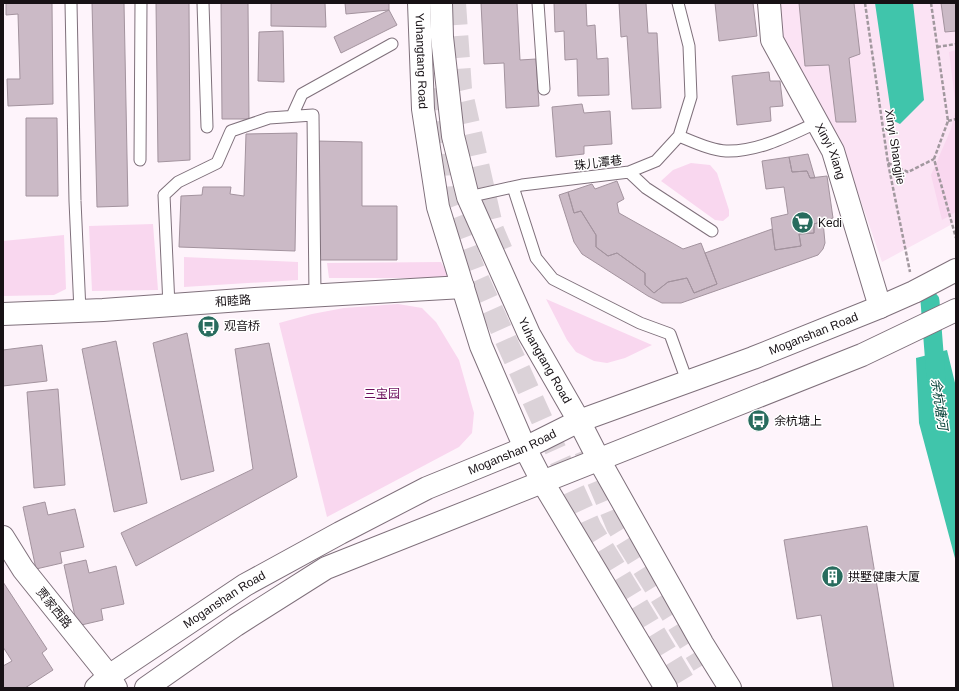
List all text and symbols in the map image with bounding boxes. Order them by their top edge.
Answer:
street label: Yuhangtang Road [412,13,430,109]
street label: Xinyi Shangjie [882,108,908,186]
street label: Xinyi Xiang [812,121,848,181]
street label: 珠儿潭巷 [573,153,623,173]
supermarket icon: Kedi [789,210,815,236]
place label: Kedi [818,216,842,230]
street label: 和睦路 [215,293,251,309]
street label: Moganshan Road [767,310,860,358]
bus stop icon: 观音桥 [196,313,222,339]
street label: Yuhangtang Road [515,315,574,406]
place label: 观音桥 [224,319,260,333]
water label: 余杭塘河 [928,377,951,434]
park label: 三宝园 [364,387,400,401]
bus stop icon: 余杭塘上 [745,408,771,434]
place label: 余杭塘上 [774,414,822,428]
street label: Moganshan Road [466,427,559,477]
building icon: 拱墅健康大厦 [820,564,846,590]
street label: Moganshan Road [181,568,268,631]
place label: 拱墅健康大厦 [848,570,920,584]
street label: 贾家西路 [33,585,75,631]

